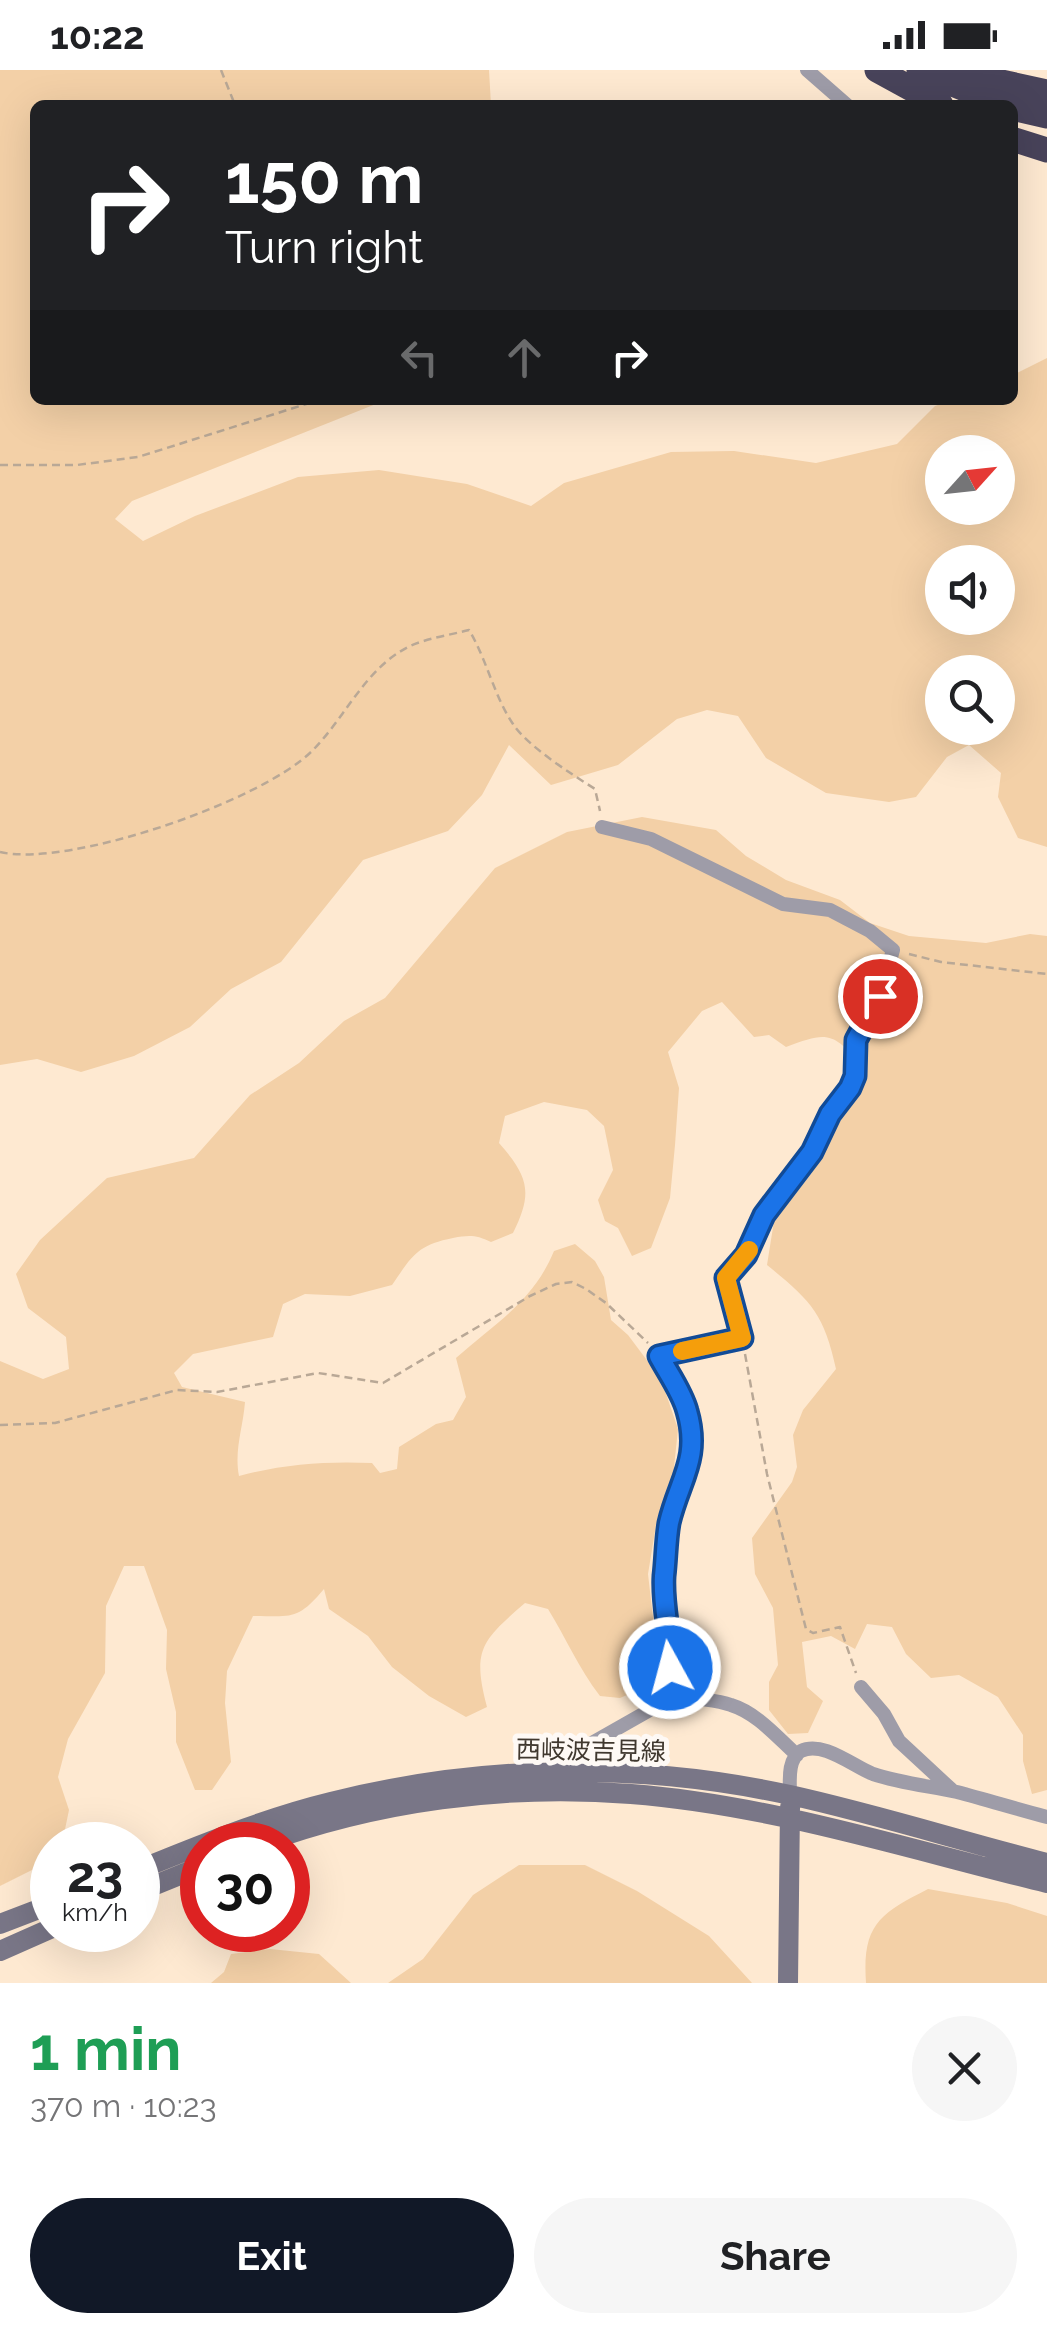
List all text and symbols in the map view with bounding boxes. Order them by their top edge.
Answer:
text: 10:22 [50,13,144,58]
text: 150 m [225,137,423,219]
icon: right [60,140,190,270]
text: Turn right [225,221,423,274]
icon: left [392,330,447,385]
icon: ahead [497,330,552,385]
icon: right [602,330,657,385]
north arrow [925,435,1015,525]
map controls [925,435,1015,745]
button: sound [925,545,1015,635]
button: search [925,655,1015,745]
pin [838,954,923,1039]
icon: arrive [853,969,908,1024]
position arrow [618,1616,722,1720]
street label: 西岐波吉見線 [516,1734,666,1766]
speed limit sign: 30 [180,1822,310,1952]
text: 23 [67,1845,123,1904]
text: km/h [62,1897,128,1927]
text: 1 min [30,2014,181,2084]
button: close [912,2016,1017,2121]
text: 370 m · 10:23 [30,2087,216,2124]
button: Exit [30,2198,514,2313]
button: Share [534,2198,1017,2313]

